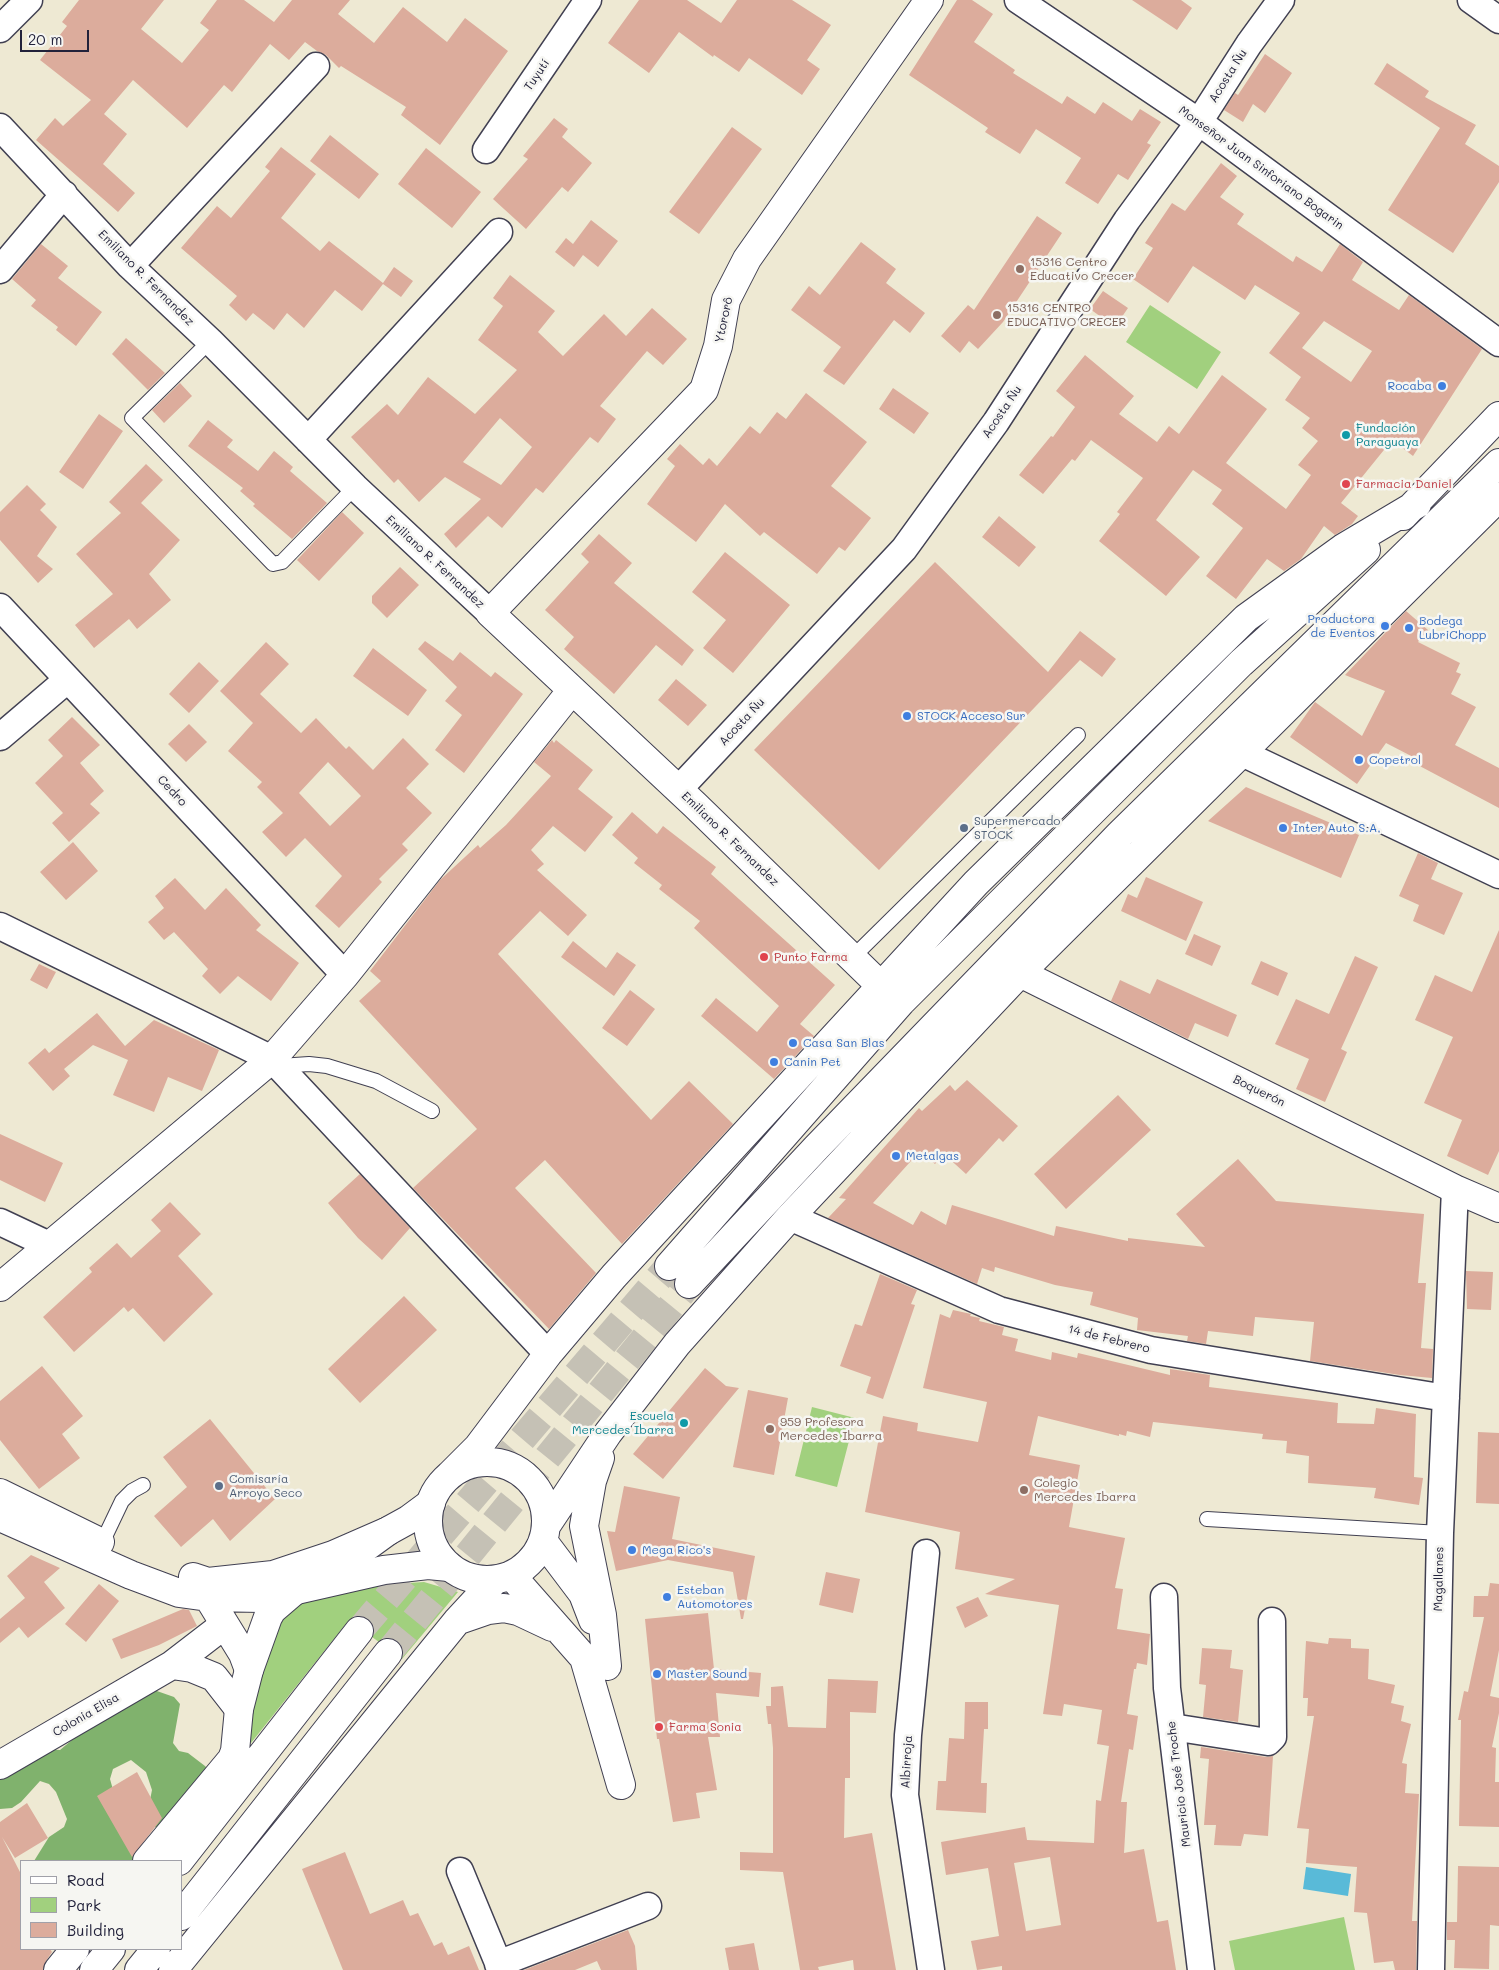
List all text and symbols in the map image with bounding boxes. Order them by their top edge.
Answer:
scale bar [22,20,91,52]
text: 20 m [28,29,62,49]
street label: Acosta Ñu [1206,47,1250,105]
street label: Tuyutí [521,56,553,94]
street label: Monseñor Juan Sinforiano Bogarin [1176,103,1346,233]
street label: Emiliano R. Fernandez [95,227,197,329]
place label: 15316 Centro Educativo Crecer [1030,255,1134,283]
marker: 15316 Centro Educativo Crecer [1014,263,1026,275]
street label: Ytororô [712,296,736,344]
place label: 15316 CENTRO EDUCATIVO CRECER [1007,301,1126,329]
marker: 15316 CENTRO EDUCATIVO CRECER [991,309,1003,321]
place label: Rocaba [1388,379,1432,393]
marker: Rocaba [1436,380,1448,392]
street label: Acosta Ñu [979,383,1025,441]
place label: Fundación Paraguaya [1356,421,1419,449]
marker: Fundación Paraguaya [1340,429,1352,441]
place label: Farmacia Daniel [1356,477,1452,491]
marker: Farmacia Daniel [1340,478,1352,490]
street label: Emiliano R. Fernandez [383,513,487,611]
place label: Productora de Eventos [1307,612,1375,640]
place label: Bodega LubriChopp [1419,614,1486,642]
marker: Productora de Eventos [1379,620,1391,632]
marker: Bodega LubriChopp [1403,622,1415,634]
street label: Acosta Ñu [716,695,768,749]
place label: STOCK Acceso Sur [917,709,1026,723]
marker: STOCK Acceso Sur [901,710,913,722]
place label: Copetrol [1369,753,1421,767]
marker: Copetrol [1353,754,1365,766]
street label: Cedro [154,773,190,809]
street label: Emiliano R. Fernandez [678,789,782,889]
place label: Supermercado STOCK [974,814,1060,842]
place label: Inter Auto S.A. [1293,821,1381,835]
marker: Supermercado STOCK [958,822,970,834]
marker: Inter Auto S.A. [1277,822,1289,834]
place label: Punto Farma [774,950,848,964]
marker: Punto Farma [758,951,770,963]
place label: Casa San Blas [803,1036,885,1050]
marker: Casa San Blas [787,1037,799,1049]
place label: Canin Pet [784,1055,841,1069]
marker: Canin Pet [768,1056,780,1068]
street label: Boquerón [1231,1072,1287,1110]
place label: Metalgas [906,1149,959,1163]
marker: Metalgas [890,1150,902,1162]
street label: 14 de Febrero [1067,1322,1151,1356]
place label: Escuela Mercedes Ibarra [572,1409,674,1437]
place label: 959 Profesora Mercedes Ibarra [780,1415,882,1443]
marker: Escuela Mercedes Ibarra [678,1417,690,1429]
marker: 959 Profesora Mercedes Ibarra [764,1423,776,1435]
place label: Comisaría Arroyo Seco [229,1472,302,1500]
place label: Colegio Mercedes Ibarra [1034,1476,1136,1504]
marker: Comisaría Arroyo Seco [213,1480,225,1492]
marker: Colegio Mercedes Ibarra [1018,1484,1030,1496]
place label: Mega Rico's [642,1543,711,1557]
marker: Mega Rico's [626,1544,638,1556]
street label: Magallanes [1431,1546,1447,1612]
place label: Esteban Automotores [677,1583,753,1611]
marker: Esteban Automotores [661,1591,673,1603]
place label: Master Sound [667,1667,747,1681]
marker: Master Sound [651,1668,663,1680]
street label: Colonia Elisa [50,1690,122,1740]
place label: Farma Sonia [669,1720,742,1734]
street label: Mauricio José Troche [1164,1720,1194,1848]
marker: Farma Sonia [653,1721,665,1733]
street label: Albirroja [898,1735,916,1789]
legend [20,1860,182,1950]
text: Road [67,1870,104,1890]
text: Park [67,1895,101,1915]
text: Building [67,1920,124,1940]

